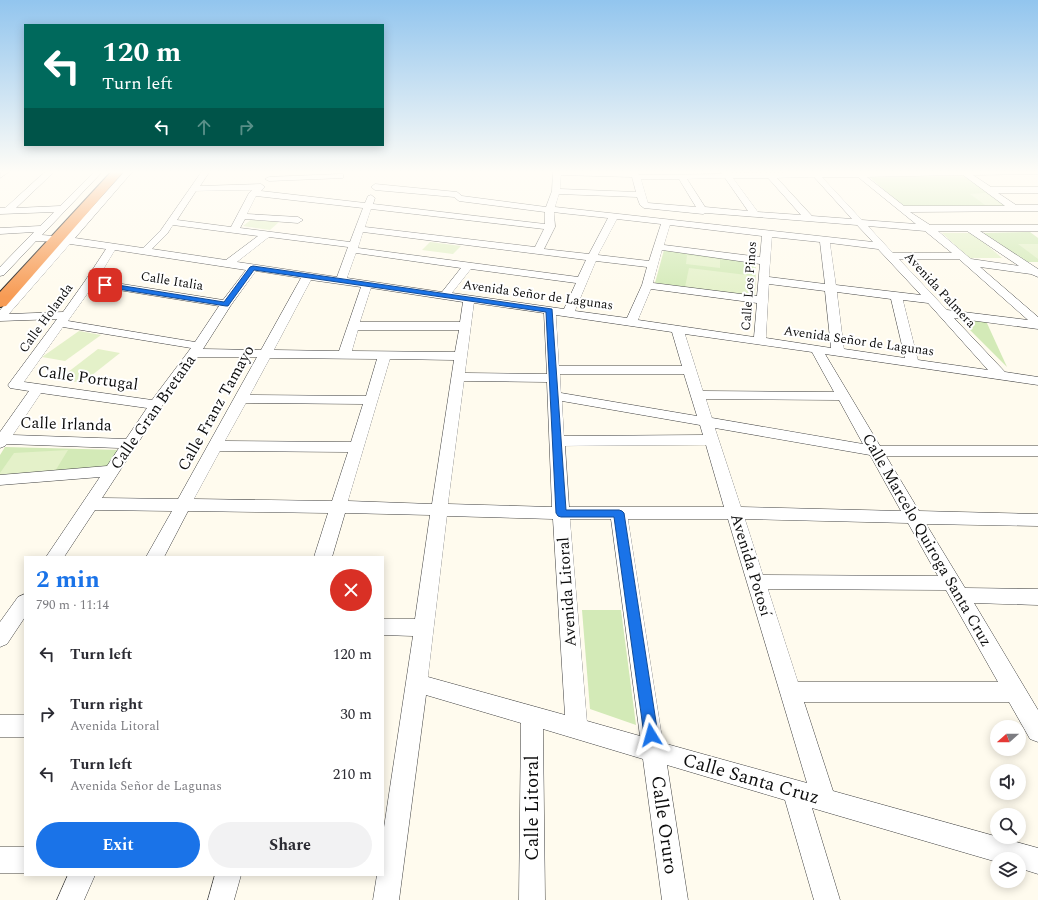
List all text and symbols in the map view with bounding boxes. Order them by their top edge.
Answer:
text: 120 m [102,31,181,74]
icon: left [36,40,88,92]
text: Turn left [102,70,173,97]
icon: left [151,116,173,138]
icon: ahead [193,116,215,138]
icon: right [235,116,257,138]
street label: Calle Los Pinos [736,241,762,331]
street label: Avenida Palmera [899,248,981,333]
street label: Calle Italia [139,266,205,296]
pin [88,268,122,302]
icon: arrive [94,274,116,296]
street label: Avenida Señor de Lagunas [461,275,615,315]
street label: Calle Holanda [14,279,79,357]
street label: Avenida Señor de Lagunas [782,321,936,361]
street label: Calle Franz Tamayo [171,341,261,475]
street label: Calle Gran Bretaña [104,349,202,474]
street label: Calle Portugal [36,359,140,397]
street label: Calle Irlanda [20,410,112,438]
street label: Calle Marcelo Quiroga Santa Cruz [856,429,998,651]
street label: Avenida Potosí [724,511,778,620]
street label: Avenida Litoral [551,536,583,648]
text: 2 min [36,562,100,598]
button: close [330,569,372,611]
text: 790 m · 11:14 [36,595,109,615]
icon: left [36,643,58,665]
text: Turn left [70,643,132,666]
text: 120 m [333,643,372,666]
text: Turn right [70,693,143,716]
icon: right [36,703,58,725]
text: 30 m [340,703,372,726]
position arrow [630,714,672,756]
text: Avenida Litoral [70,716,160,736]
north arrow [990,720,1026,756]
map controls [990,720,1026,888]
street label: Calle Santa Cruz [679,746,823,812]
text: Turn left [70,753,132,776]
street label: Calle Litoral [518,755,547,861]
icon: left [36,763,58,785]
text: 210 m [333,763,372,786]
button: sound [990,764,1026,800]
street label: Calle Oruro [643,774,685,876]
text: Avenida Señor de Lagunas [70,776,222,796]
button: search [990,808,1026,844]
button: Exit [36,822,200,868]
button: Share [208,822,372,868]
button: layers [990,852,1026,888]

